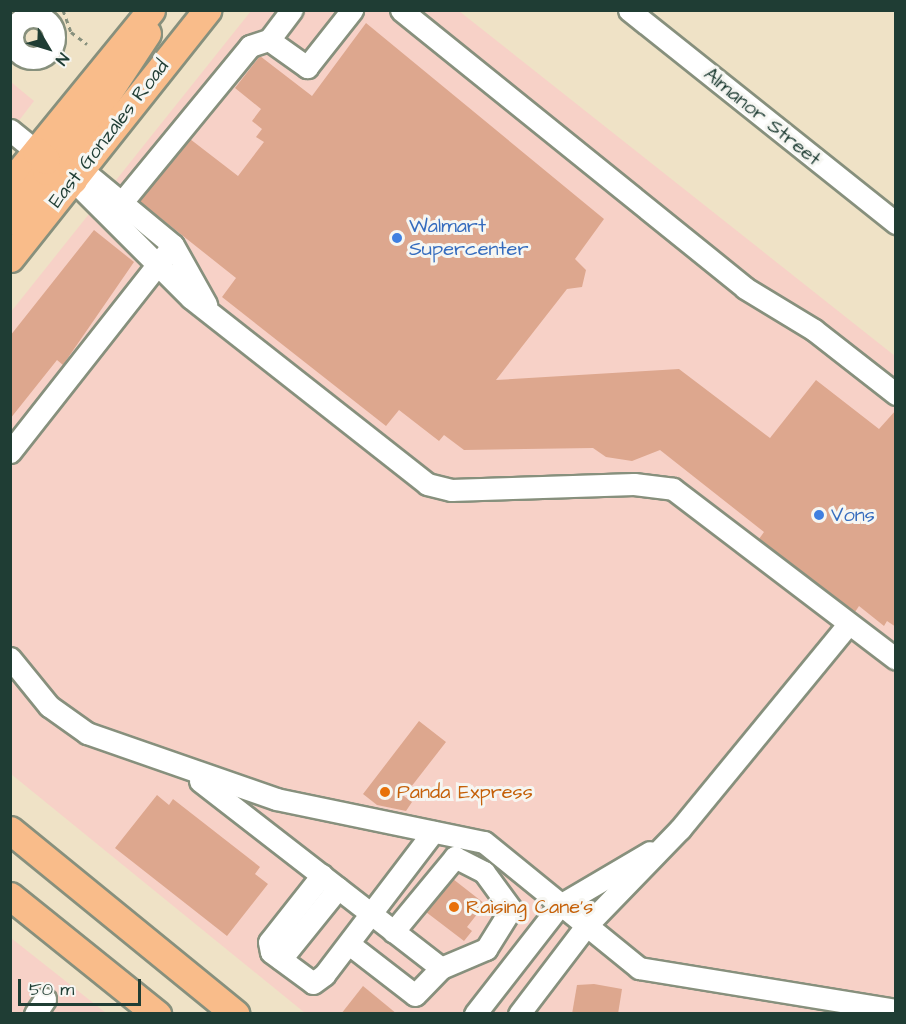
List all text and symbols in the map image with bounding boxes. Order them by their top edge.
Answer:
north arrow [18,18,78,78]
text: N [50,48,74,70]
street label: East Gonzales Road [44,55,174,213]
street label: Almanor Street [699,62,825,172]
place label: Walmart Supercenter [409,214,528,261]
marker: Walmart Supercenter [390,231,404,245]
place label: Vons [831,503,875,527]
marker: Vons [812,508,826,522]
place label: Panda Express [397,780,533,804]
marker: Panda Express [378,785,392,799]
place label: Raising Cane's [466,895,593,919]
marker: Raising Cane's [447,900,461,914]
scale bar [21,967,144,1005]
text: 50 m [29,977,74,1002]

